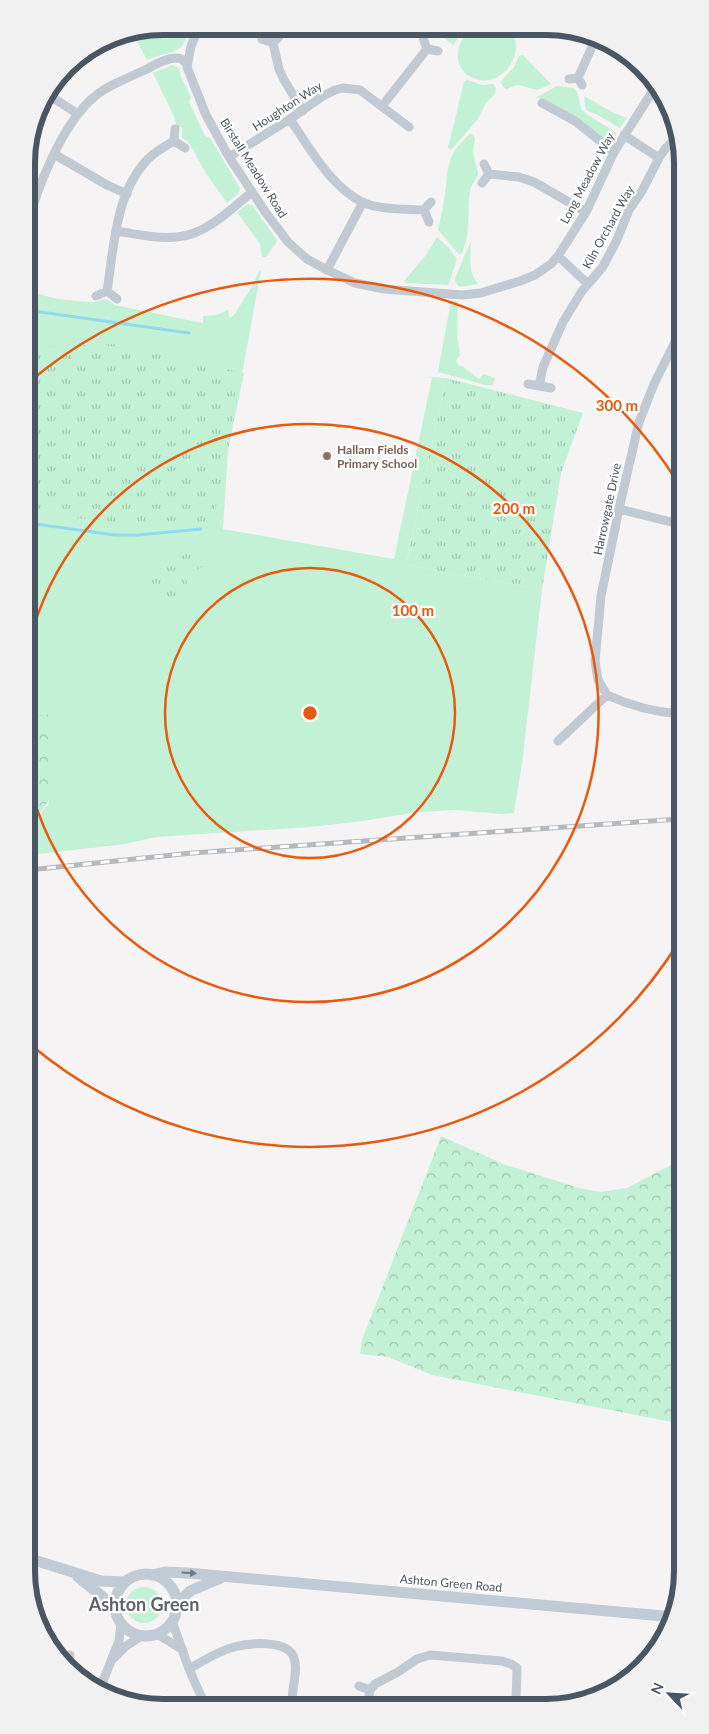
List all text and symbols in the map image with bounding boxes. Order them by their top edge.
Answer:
street label: Houghton Way [249,78,325,134]
street label: Birstall Meadow Road [217,115,291,221]
street label: Long Meadow Way [557,129,618,226]
street label: Kiln Orchard Way [579,182,637,271]
text: 300 m [596,396,638,414]
place label: Hallam Fields Primary School [337,442,417,471]
marker: Hallam Fields Primary School [321,450,333,462]
street label: Harrowgate Drive [590,462,624,556]
text: 200 m [493,499,535,517]
text: 100 m [392,601,434,619]
centre of rings [301,704,319,722]
one-way arrow [181,1570,197,1578]
street label: Ashton Green Road [399,1571,503,1595]
district label: Ashton Green [88,1593,199,1615]
north arrow [644,1669,694,1719]
text: N [647,1680,667,1697]

